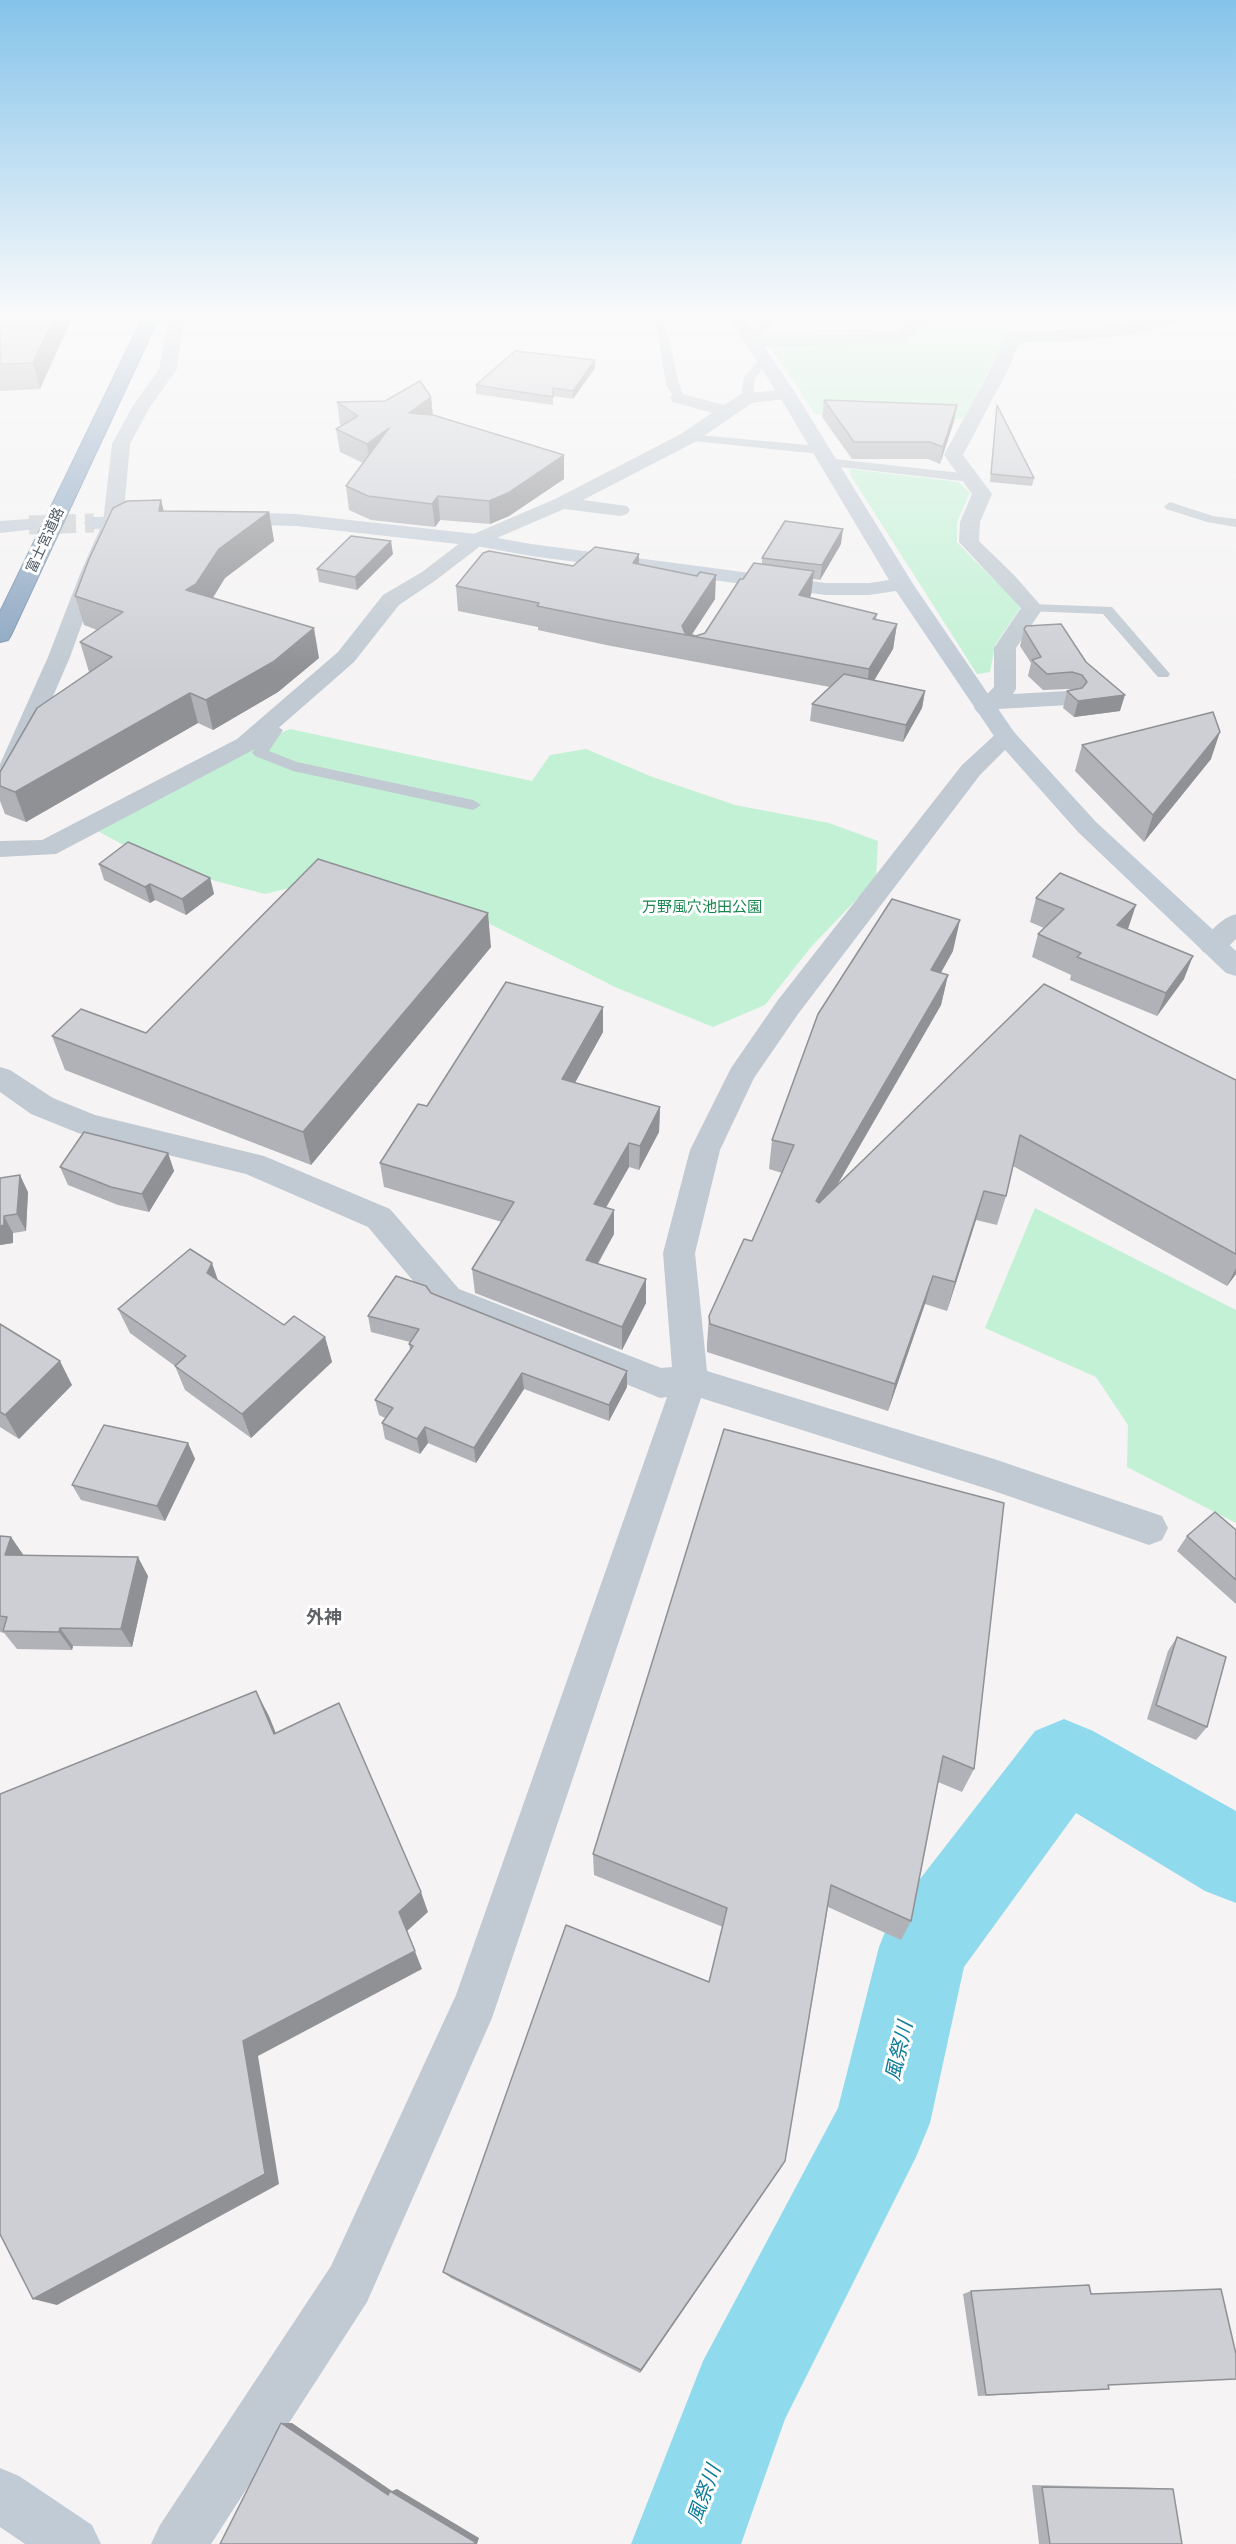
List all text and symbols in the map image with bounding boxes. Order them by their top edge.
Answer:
street label: 富士宮道路 [23,505,67,575]
park label: 万野風穴池田公園 [642,898,762,916]
district label: 外神 [306,1606,342,1628]
water label: 風祭川 [881,2019,917,2083]
water label: 風祭川 [682,2462,726,2526]

